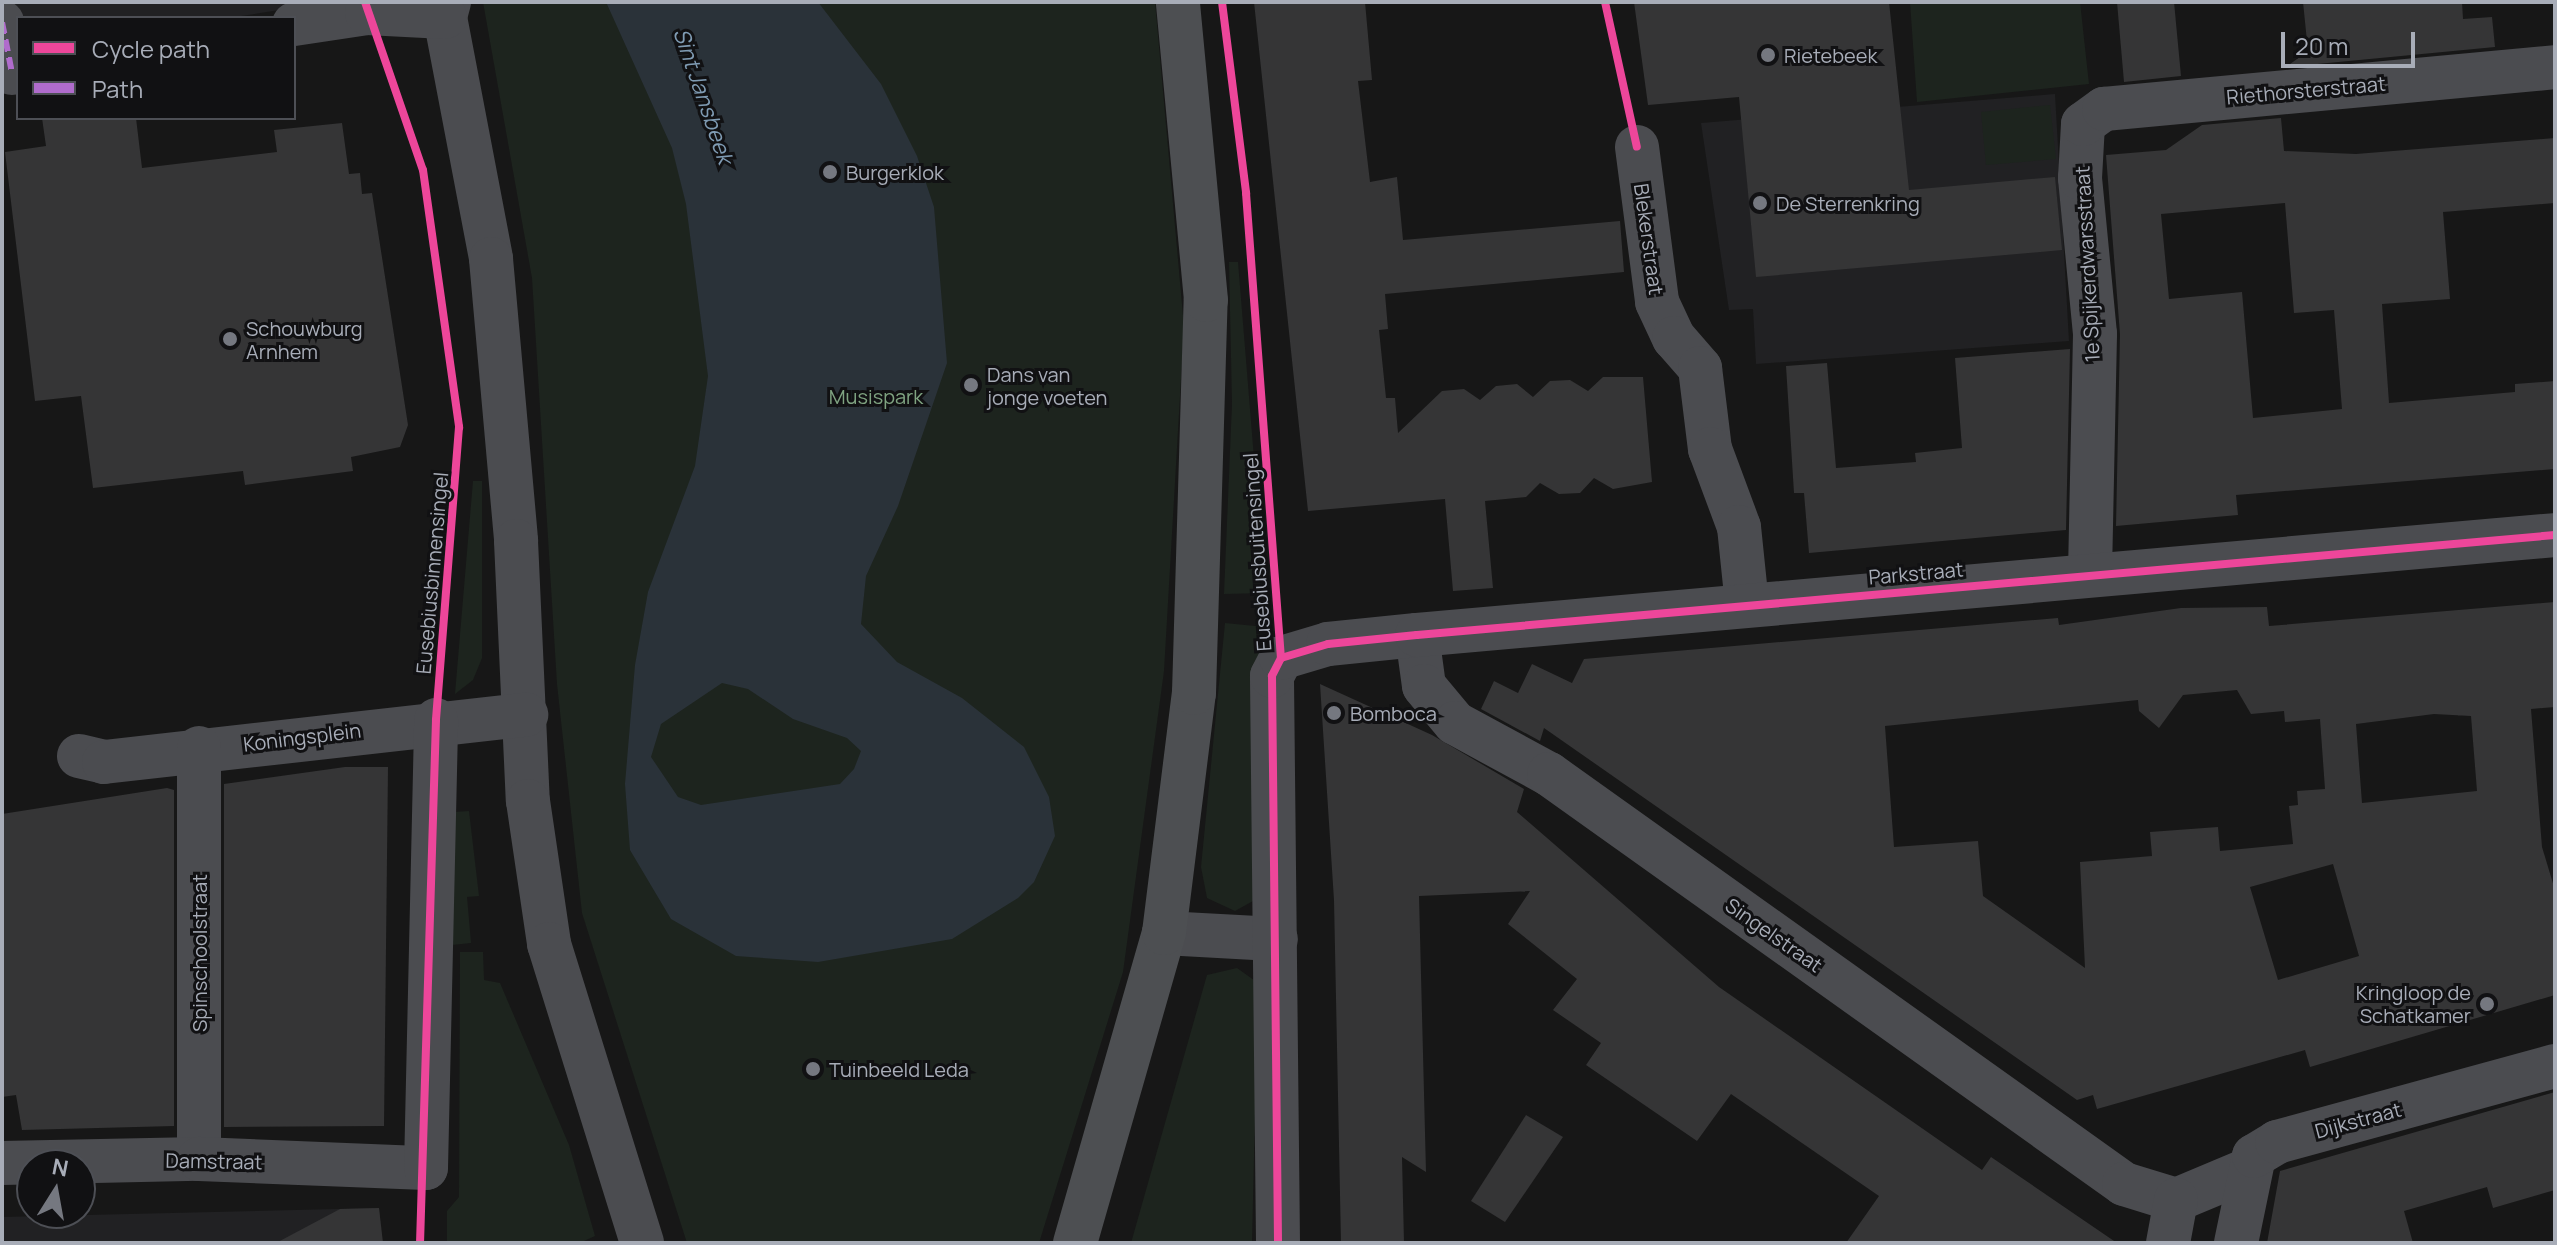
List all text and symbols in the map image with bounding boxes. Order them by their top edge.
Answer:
legend [16,16,296,120]
scale bar [2285,16,2419,66]
water label: Sint Jansbeek [667,25,739,167]
text: 20 m [2295,29,2348,62]
text: Cycle path [92,32,210,65]
place label: Rietebeek [1784,43,1877,67]
marker: Rietebeek [1759,46,1777,64]
street label: Riethorsterstraat [2225,71,2387,109]
text: Path [92,72,143,105]
place label: Burgerklok [846,160,944,184]
marker: Burgerklok [821,163,839,181]
street label: 1e Spijkerdwarsstraat [2070,165,2104,363]
street label: Blekerstraat [1629,182,1669,296]
place label: De Sterrenkring [1776,191,1920,215]
marker: De Sterrenkring [1751,194,1769,212]
place label: Schouwburg Arnhem [246,316,363,363]
marker: Schouwburg Arnhem [221,330,239,348]
place label: Dans van jonge voeten [987,362,1107,409]
marker: Dans van jonge voeten [962,376,980,394]
park label: Musispark [829,384,923,408]
street label: Eusebiusbuitensingel [1238,452,1276,652]
street label: Eusebiusbinnensingel [411,471,453,675]
street label: Parkstraat [1868,557,1964,589]
place label: Bomboca [1350,701,1437,725]
marker: Bomboca [1325,704,1343,722]
street label: Koningsplein [242,718,362,756]
street label: Spinschoolstraat [187,874,211,1032]
street label: Singelstraat [1721,893,1827,977]
place label: Kringloop de Schatkamer [2356,980,2471,1027]
marker: Kringloop de Schatkamer [2478,995,2496,1013]
place label: Tuinbeeld Leda [829,1057,969,1081]
marker: Tuinbeeld Leda [804,1060,822,1078]
street label: Dijkstraat [2312,1097,2404,1143]
street label: Damstraat [165,1148,263,1174]
north arrow [16,1149,96,1229]
text: N [50,1151,71,1184]

